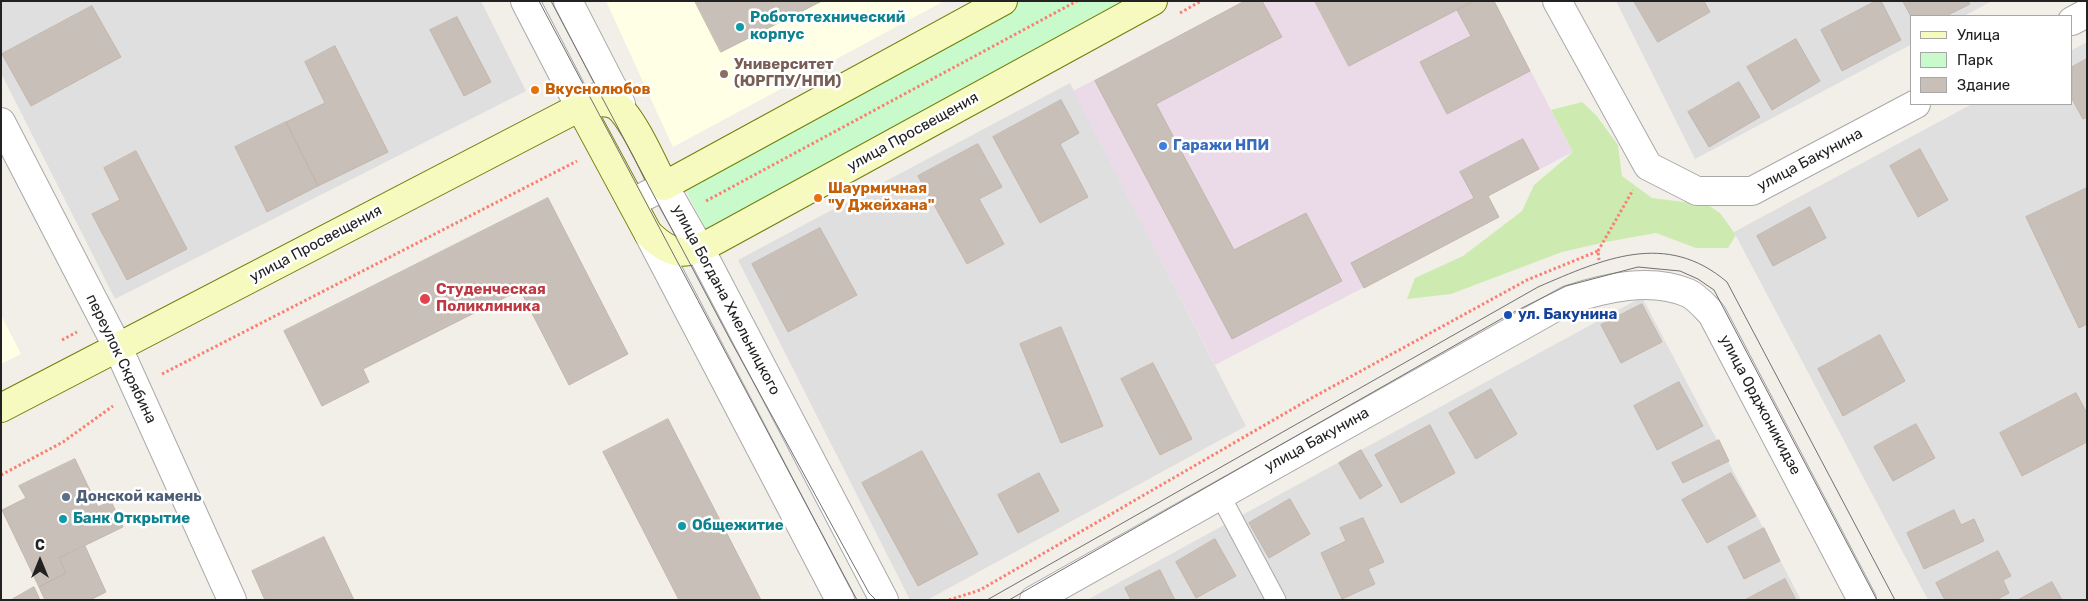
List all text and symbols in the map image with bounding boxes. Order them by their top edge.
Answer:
place label: Робототехнический корпус [750,9,905,44]
legend [1910,15,2073,105]
marker: Робототехнический корпус [734,21,746,33]
text: Улица [1957,26,2000,44]
text: Парк [1957,51,1993,69]
place label: Университет (ЮРГПУ/НПИ) [734,56,841,91]
marker: Университет (ЮРГПУ/НПИ) [718,68,730,80]
text: Здание [1957,76,2010,94]
place label: Вкуснолюбов [545,81,651,99]
marker: Вкуснолюбов [529,84,541,96]
street label: улица Просвещения [844,88,982,176]
street label: улица Бакунина [1754,125,1866,195]
place label: Гаражи НПИ [1173,137,1269,155]
marker: Гаражи НПИ [1157,140,1169,152]
place label: Шаурмичная "У Джейхана" [828,180,934,215]
marker: Шаурмичная "У Джейхана" [812,192,824,204]
street label: улица Просвещения [247,202,385,286]
street label: улица Богдана Хмельницкого [668,202,784,398]
place label: Студенческая Поликлиника [436,281,546,316]
street label: переулок Скрябина [82,291,160,427]
marker: Студенческая Поликлиника [418,292,432,306]
place label: ул. Бакунина [1518,306,1617,324]
marker: ул. Бакунина [1502,309,1514,321]
street label: улица Орджоникидзе [1715,332,1805,478]
street label: улица Бакунина [1262,404,1372,476]
place label: Донской камень [76,488,202,506]
marker: Донской камень [60,491,72,503]
place label: Банк Открытие [73,510,190,528]
marker: Банк Открытие [57,513,69,525]
place label: Общежитие [692,517,784,535]
marker: Общежитие [676,520,688,532]
north arrow [15,536,65,586]
text: С [35,537,45,554]

